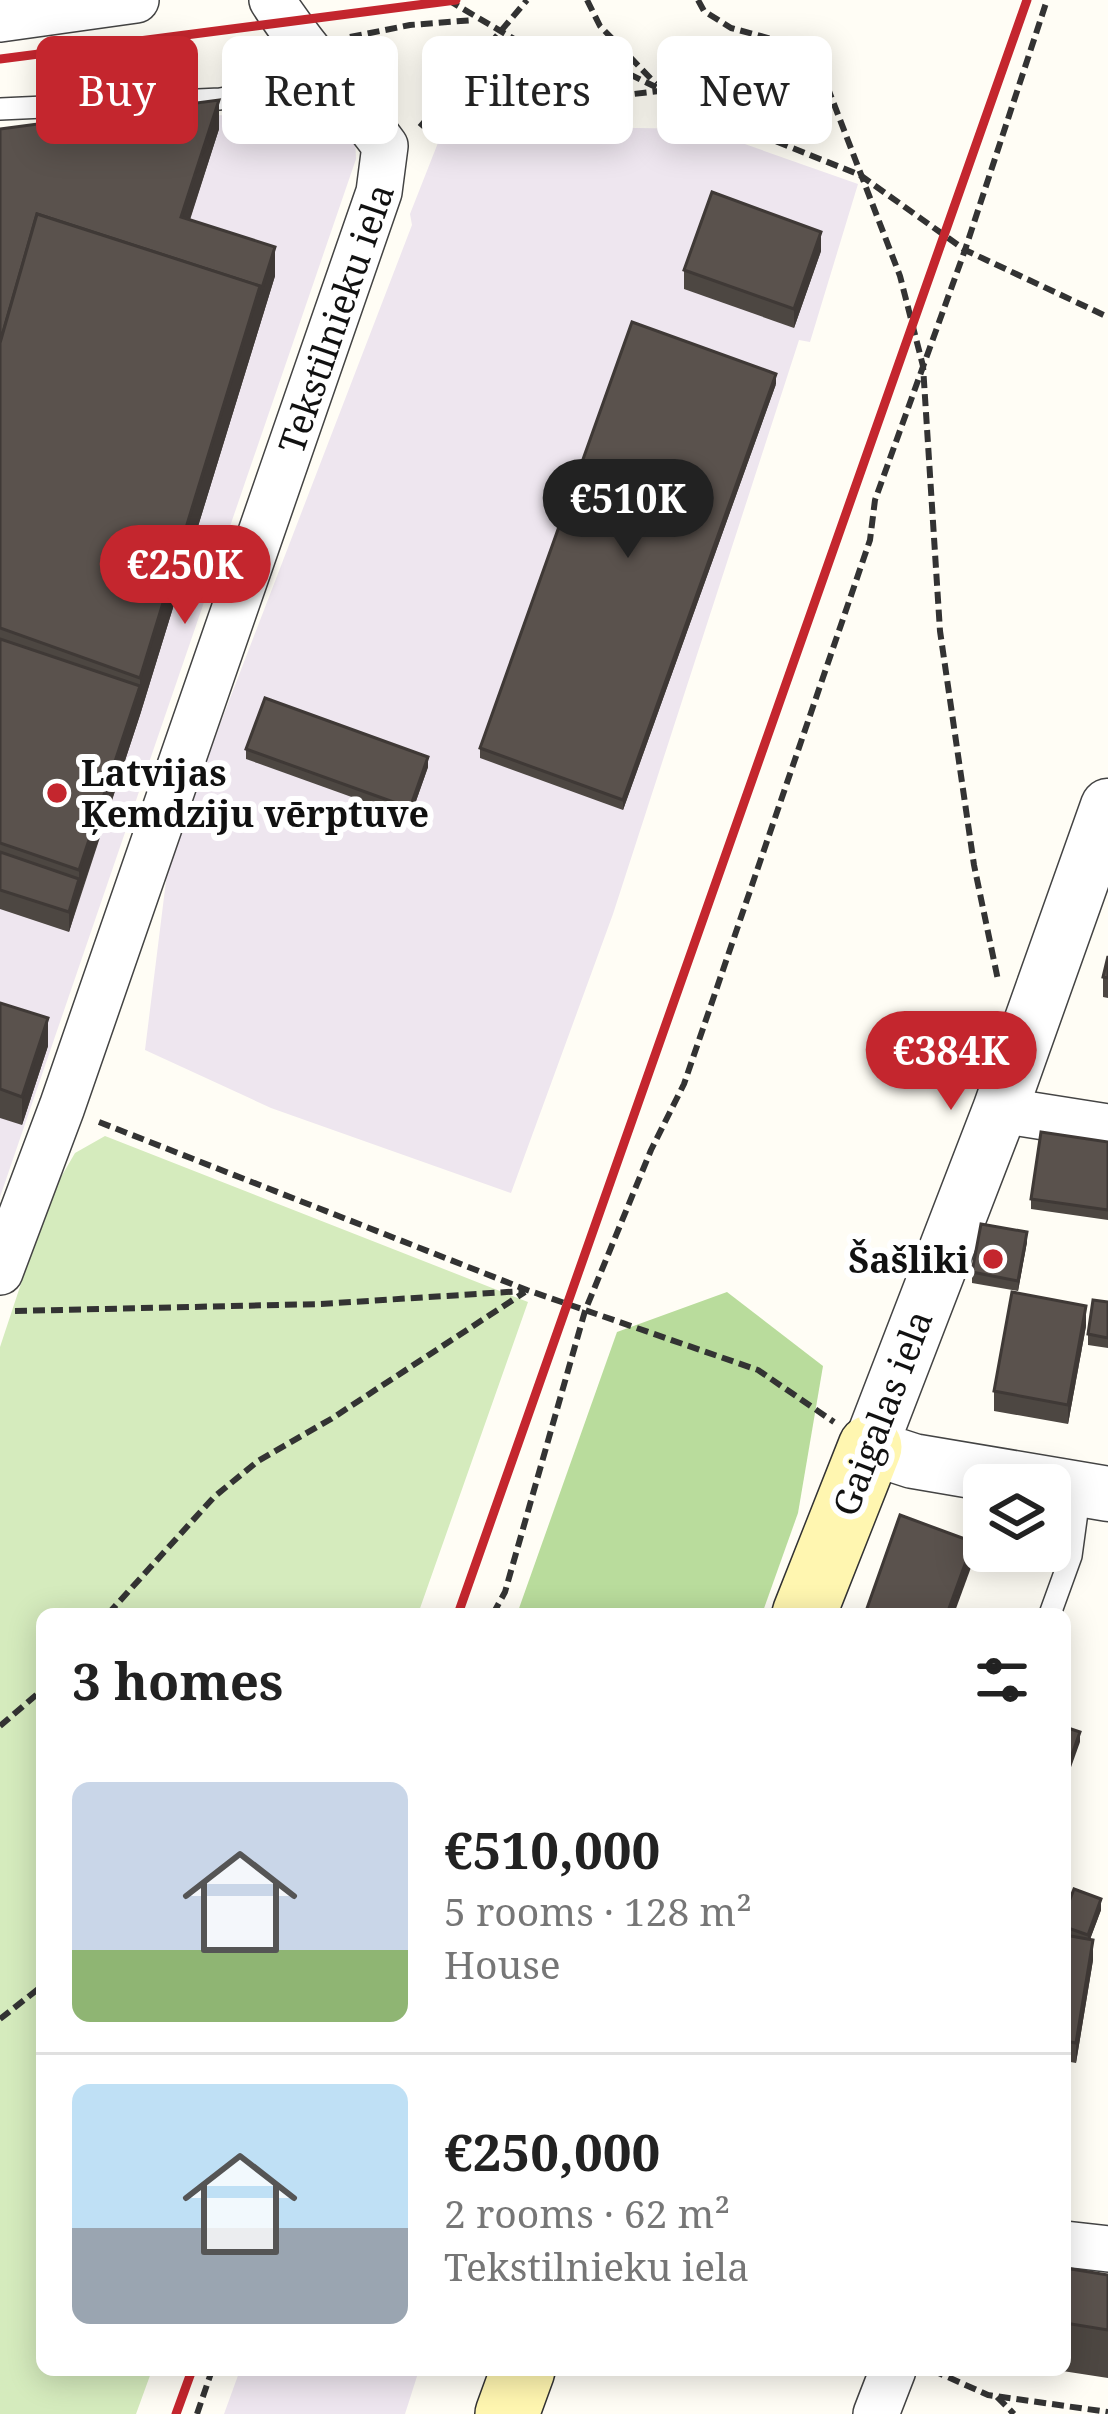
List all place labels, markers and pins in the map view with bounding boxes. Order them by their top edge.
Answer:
pin: €510K [544,459,712,561]
pin: €250K [101,525,269,627]
place label: Latvijas Ķemdziju vērptuve [81,748,429,838]
marker: Latvijas Ķemdziju vērptuve [44,780,70,806]
pin: €384K [867,1011,1035,1113]
place label: Šašliki [848,1235,969,1284]
marker: Šašliki [980,1246,1006,1272]

